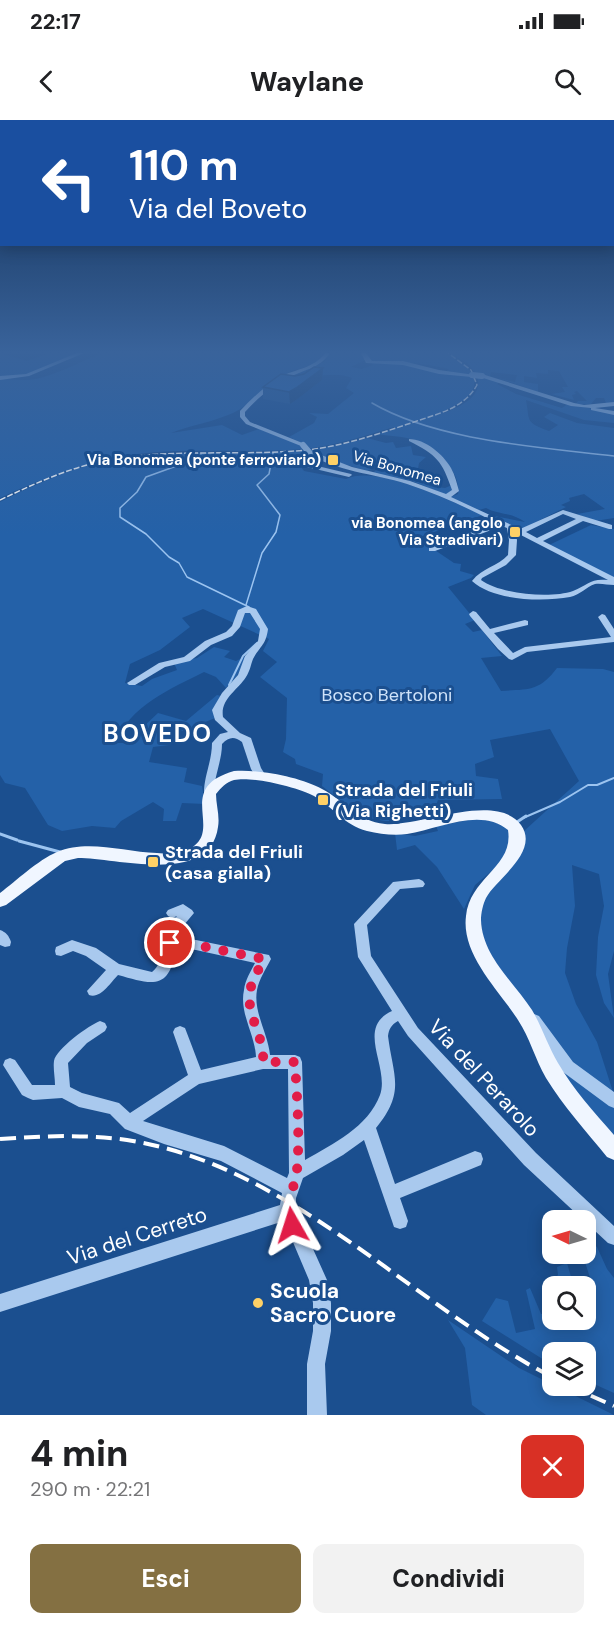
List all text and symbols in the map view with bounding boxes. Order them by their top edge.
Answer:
text: 22:17 [30,7,81,36]
text: Waylane [250,64,364,99]
icon: back [30,65,63,98]
icon: search [551,65,584,98]
text: 110 m [129,138,239,193]
icon: left [30,144,108,222]
text: Via del Boveto [129,191,307,226]
street label: Via Bonomea [350,446,444,490]
place label: Via Bonomea (ponte ferroviario) [87,450,321,470]
marker: Via Bonomea (ponte ferroviario) [326,453,340,467]
place label: via Bonomea (angolo Via Stradivari) [351,513,503,550]
marker: via Bonomea (angolo Via Stradivari) [508,525,522,539]
park label: Bosco Bertoloni [322,683,452,707]
district label: BOVEDO [103,718,213,749]
place label: Strada del Friuli (Via Righetti) [335,778,473,823]
marker: Strada del Friuli (Via Righetti) [316,793,330,807]
place label: Strada del Friuli (casa gialla) [165,840,303,885]
marker: Strada del Friuli (casa gialla) [146,855,160,869]
pin [144,917,195,968]
icon: arrive [153,926,186,959]
street label: Via del Perarolo [422,1013,546,1143]
position arrow [260,1193,324,1257]
street label: Via del Cerreto [63,1200,211,1272]
north arrow [542,1210,596,1264]
map controls [542,1210,596,1396]
button: search [542,1276,596,1330]
place label: Scuola Sacro Cuore [270,1277,396,1329]
marker: Scuola Sacro Cuore [251,1296,265,1310]
button: layers [542,1342,596,1396]
text: 4 min [30,1430,128,1477]
button: close [521,1435,584,1498]
text: 290 m · 22:21 [30,1476,150,1502]
button: Esci [30,1544,301,1613]
button: Condividi [313,1544,584,1613]

